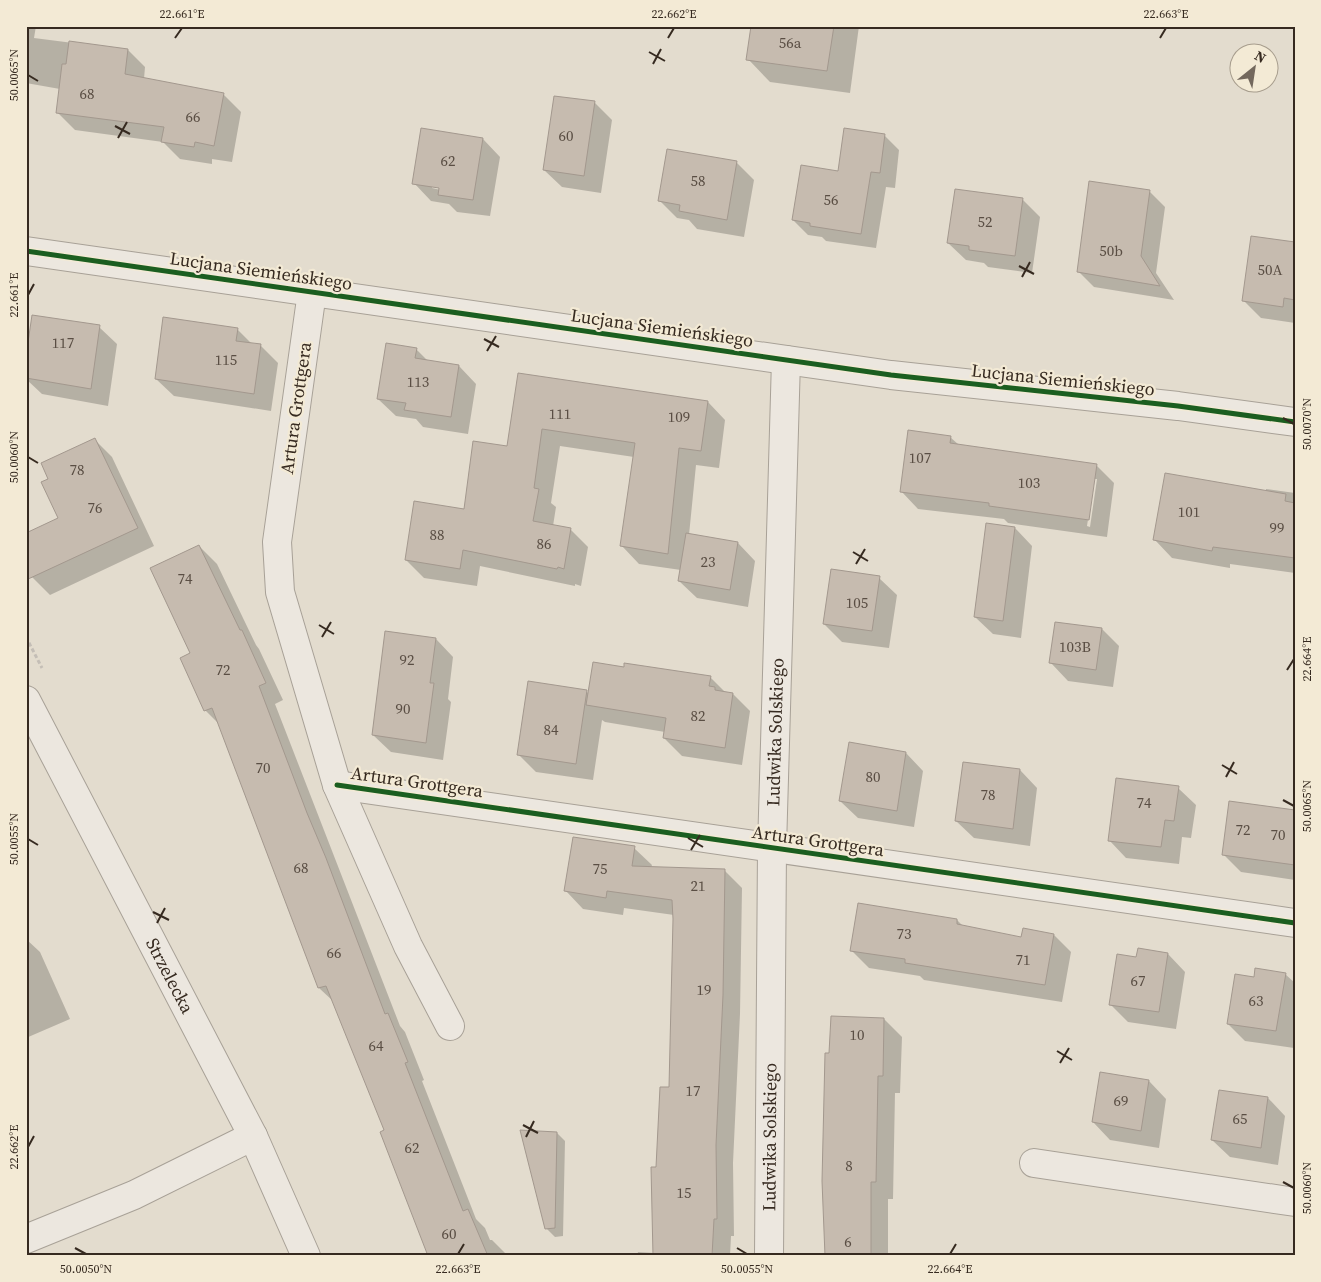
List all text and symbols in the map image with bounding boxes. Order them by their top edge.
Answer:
text: 22.661°E [160,6,204,22]
text: 22.662°E [652,6,696,22]
text: 22.663°E [1144,6,1188,22]
house number: 56a [779,32,802,53]
north arrow [1228,42,1278,92]
text: N [1251,46,1270,68]
text: 50.0065°N [6,49,22,101]
house number: 68 [79,83,95,104]
house number: 66 [185,106,201,127]
house number: 60 [558,125,574,146]
house number: 62 [440,150,456,171]
house number: 58 [690,170,706,191]
house number: 56 [823,189,839,210]
house number: 52 [977,211,993,232]
house number: 50b [1099,240,1123,261]
street label: Lucjana Siemieńskiego [168,245,354,296]
house number: 50A [1258,259,1283,280]
text: 22.661°E [6,273,22,317]
street label: Lucjana Siemieńskiego [569,302,755,353]
house number: 117 [52,332,74,353]
street label: Artura Grottgera [274,339,317,476]
house number: 115 [215,349,237,370]
street label: Lucjana Siemieńskiego [970,357,1156,402]
house number: 113 [407,371,429,392]
text: 50.0070°N [1299,398,1315,450]
house number: 111 [549,403,571,424]
house number: 109 [668,406,690,427]
text: 50.0060°N [6,431,22,483]
house number: 107 [909,447,931,468]
house number: 78 [69,459,85,480]
house number: 103 [1018,472,1040,493]
house number: 76 [87,497,103,518]
house number: 101 [1178,501,1200,522]
house number: 99 [1269,517,1285,538]
house number: 88 [429,524,445,545]
house number: 86 [536,533,552,554]
house number: 23 [700,551,716,572]
house number: 74 [177,568,193,589]
house number: 105 [846,592,868,613]
house number: 103B [1059,636,1091,657]
text: 22.664°E [1299,637,1315,681]
house number: 92 [399,649,415,670]
street label: Ludwika Solskiego [760,657,789,807]
house number: 72 [215,659,231,680]
house number: 90 [395,698,411,719]
house number: 82 [690,705,706,726]
house number: 84 [543,719,559,740]
house number: 70 [255,757,271,778]
street label: Artura Grottgera [349,760,486,803]
house number: 80 [865,766,881,787]
text: 50.0065°N [1299,780,1315,832]
house number: 78 [980,784,996,805]
house number: 74 [1136,792,1152,813]
text: 50.0055°N [6,813,22,865]
street label: Artura Grottgera [750,819,887,862]
house number: 72 [1235,819,1251,840]
house number: 70 [1270,824,1286,845]
house number: 68 [293,857,309,878]
house number: 75 [592,858,608,879]
house number: 21 [690,875,706,896]
house number: 73 [896,923,912,944]
street label: Strzelecka [140,934,200,1018]
house number: 66 [326,942,342,963]
house number: 71 [1015,949,1031,970]
house number: 67 [1130,970,1146,991]
house number: 19 [696,979,712,1000]
house number: 63 [1248,990,1264,1011]
house number: 10 [849,1024,865,1045]
house number: 64 [368,1035,384,1056]
street label: Ludwika Solskiego [756,1063,782,1211]
house number: 17 [685,1080,701,1101]
house number: 69 [1113,1090,1129,1111]
house number: 65 [1232,1108,1248,1129]
text: 22.662°E [6,1125,22,1169]
house number: 62 [404,1137,420,1158]
house number: 8 [845,1155,853,1176]
text: 50.0060°N [1299,1162,1315,1214]
house number: 15 [676,1182,692,1203]
house number: 60 [441,1223,457,1244]
house number: 6 [844,1231,852,1252]
text: 50.0050°N [60,1261,112,1277]
text: 22.663°E [436,1261,480,1277]
text: 50.0055°N [721,1261,773,1277]
text: 22.664°E [928,1261,972,1277]

